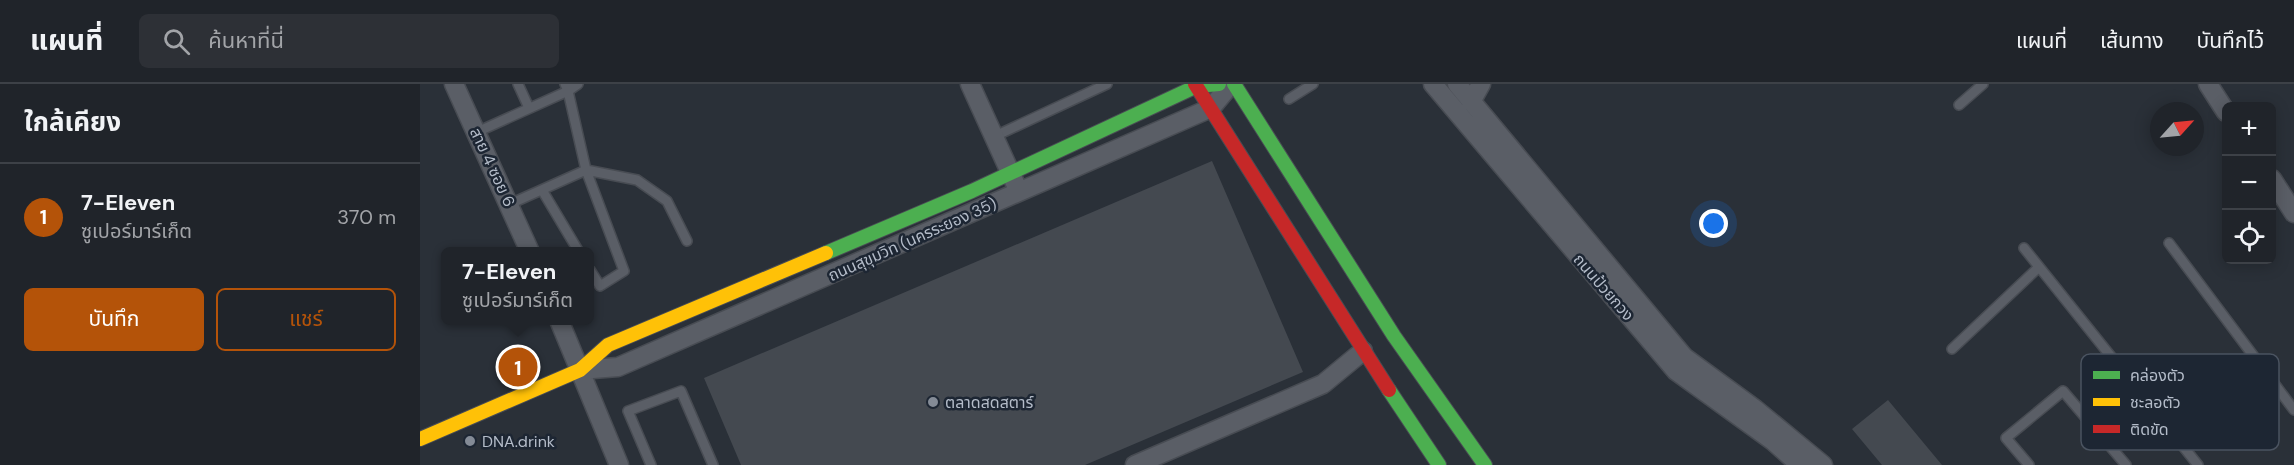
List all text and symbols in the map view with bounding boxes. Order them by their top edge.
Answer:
search box [139,14,559,68]
text: แผนที่ [30,22,103,59]
icon: search [160,25,193,58]
text: ค้นหาที่นี่ [208,26,284,55]
text: แผนที่ [2016,27,2067,55]
text: เส้นทาง [2100,27,2164,55]
text: บันทึกไว้ [2197,27,2264,55]
north arrow [2150,102,2204,156]
map controls [2222,102,2276,264]
button: + [2222,102,2276,156]
text: ใกล้เคียง [24,105,121,139]
street label: สาย 4 ซอย 6 [465,124,520,210]
button: − [2222,156,2276,210]
text: 7-Eleven [81,188,175,217]
street label: ถนนสุขุมวิท (นครระยอง 35) [825,193,1000,286]
text: 1 [40,204,47,230]
text: 370 m [337,204,396,230]
your location [1699,209,1728,238]
button: locate [2222,210,2276,264]
text: ซูเปอร์มาร์เก็ต [81,218,192,244]
popup [441,247,594,325]
street label: ถนนป้วยกวง [1569,249,1639,325]
text: 7-Eleven [462,257,556,286]
text: ซูเปอร์มาร์เก็ต [462,287,573,313]
button: บันทึก [24,288,204,351]
button: แชร์ [216,288,396,351]
pin: 1 [498,344,538,390]
legend [2081,354,2279,450]
text: คล่องตัว [2130,365,2185,386]
place label: ตลาดสดสตาร์ [945,392,1034,413]
text: ชะลอตัว [2130,392,2181,413]
marker: ตลาดสดสตาร์ [926,395,940,409]
text: ติดขัด [2130,419,2169,440]
place label: DNA.drink [482,431,555,452]
marker: DNA.drink [463,434,477,448]

